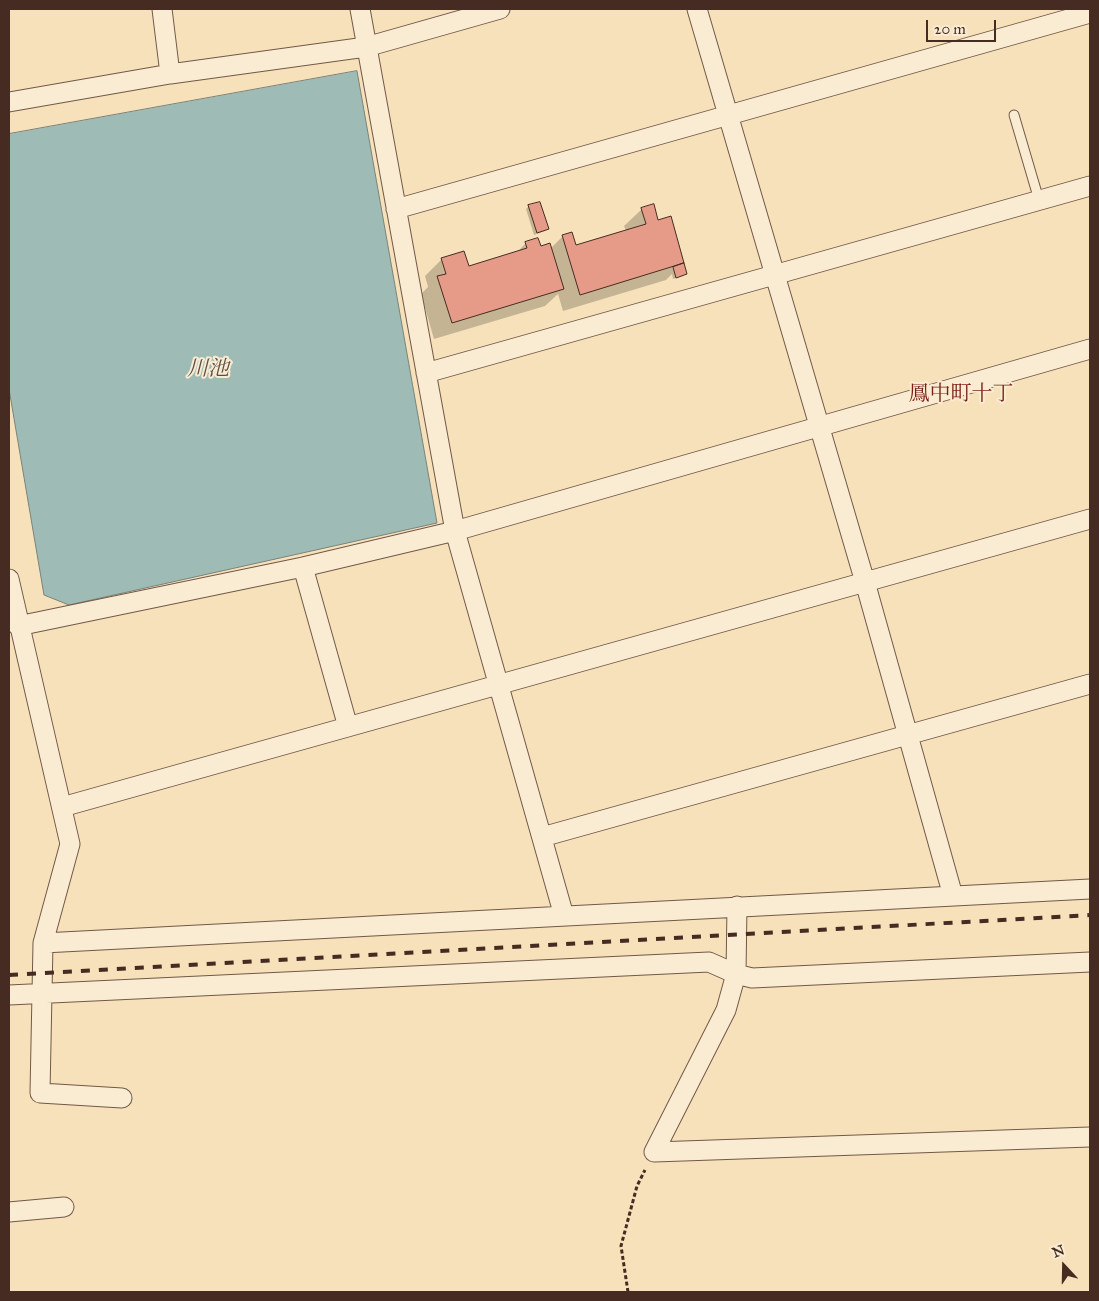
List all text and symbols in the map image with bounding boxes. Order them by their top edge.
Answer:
scale bar [929,10,999,42]
text: 20 m [934,20,966,38]
water label: 川池 [187,357,229,383]
district label: 鳳中町十丁 [909,382,1013,408]
north arrow [1039,1241,1089,1291]
text: N [1050,1241,1067,1262]

